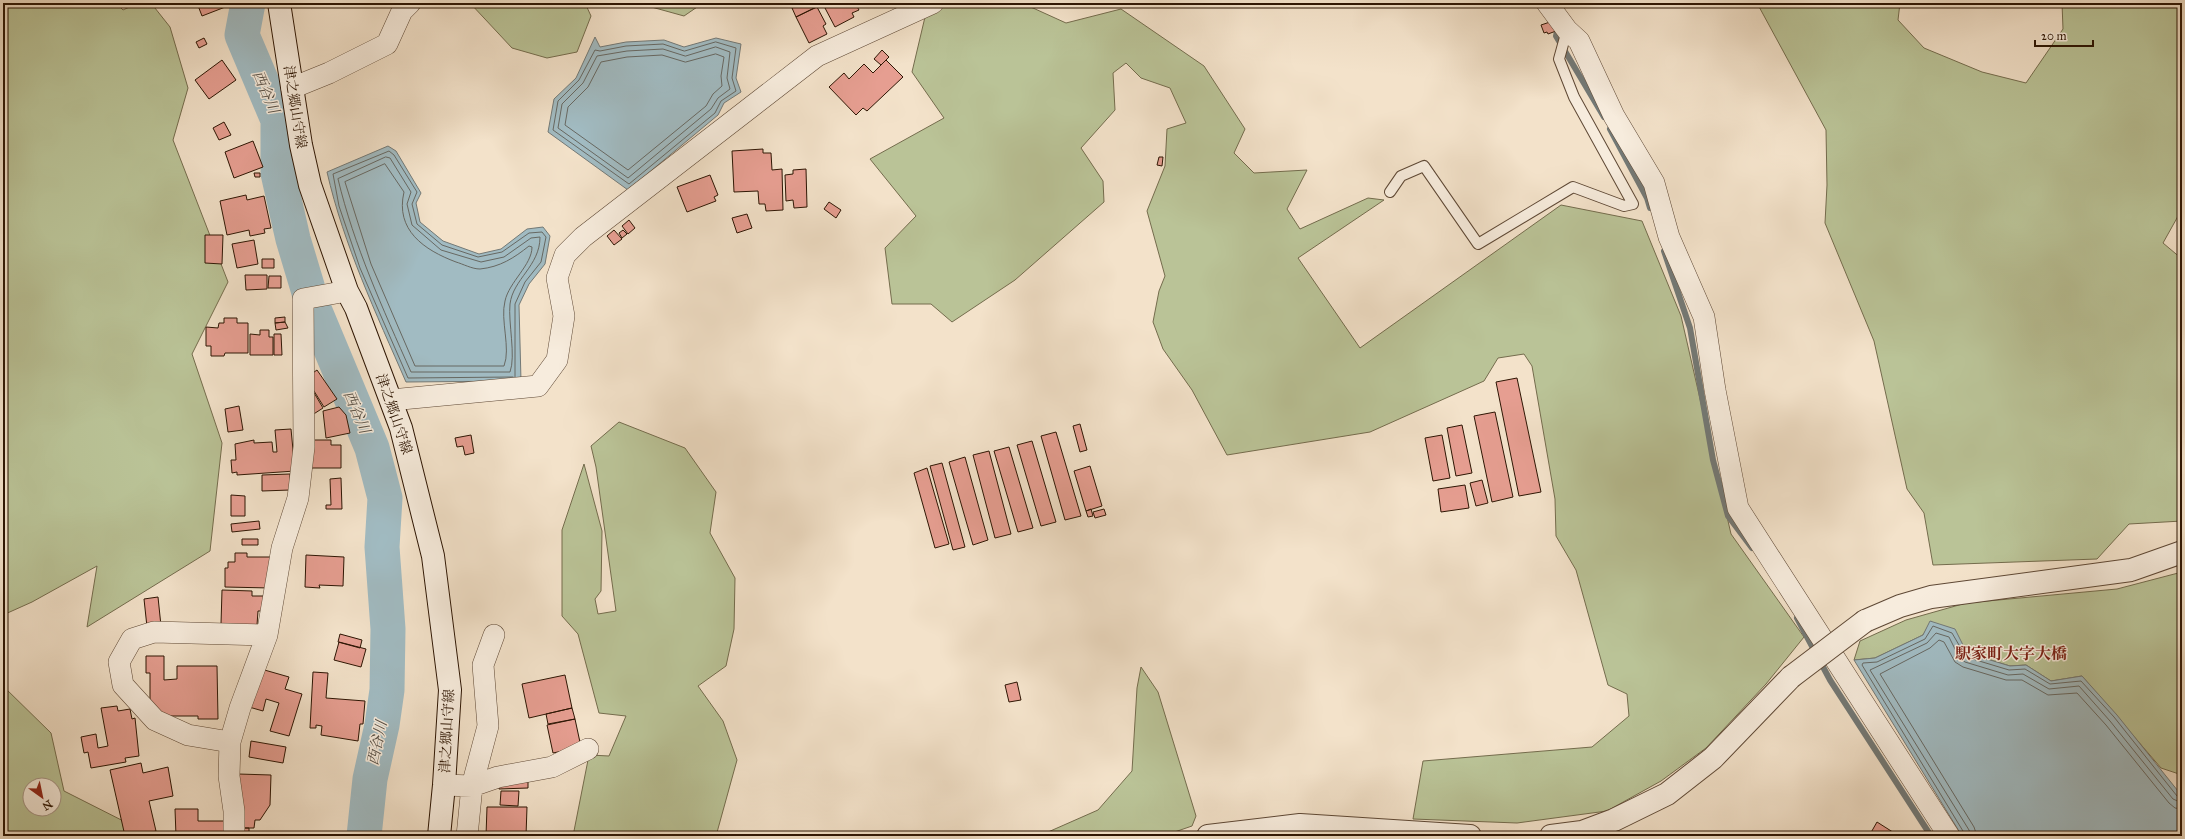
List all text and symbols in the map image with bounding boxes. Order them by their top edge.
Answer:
scale bar [2035,22,2093,48]
text: 20 m [2041,29,2067,43]
street label: 津之郷山守線 [280,64,310,150]
water label: 西谷川 [249,68,284,118]
street label: 津之郷山守線 [372,372,416,456]
water label: 西谷川 [340,388,375,438]
district label: 駅家町大字大橋 [1955,644,2067,663]
street label: 津之郷山守線 [436,689,458,773]
water label: 西谷川 [364,717,391,767]
north arrow [22,777,62,817]
text: N [39,797,55,813]

